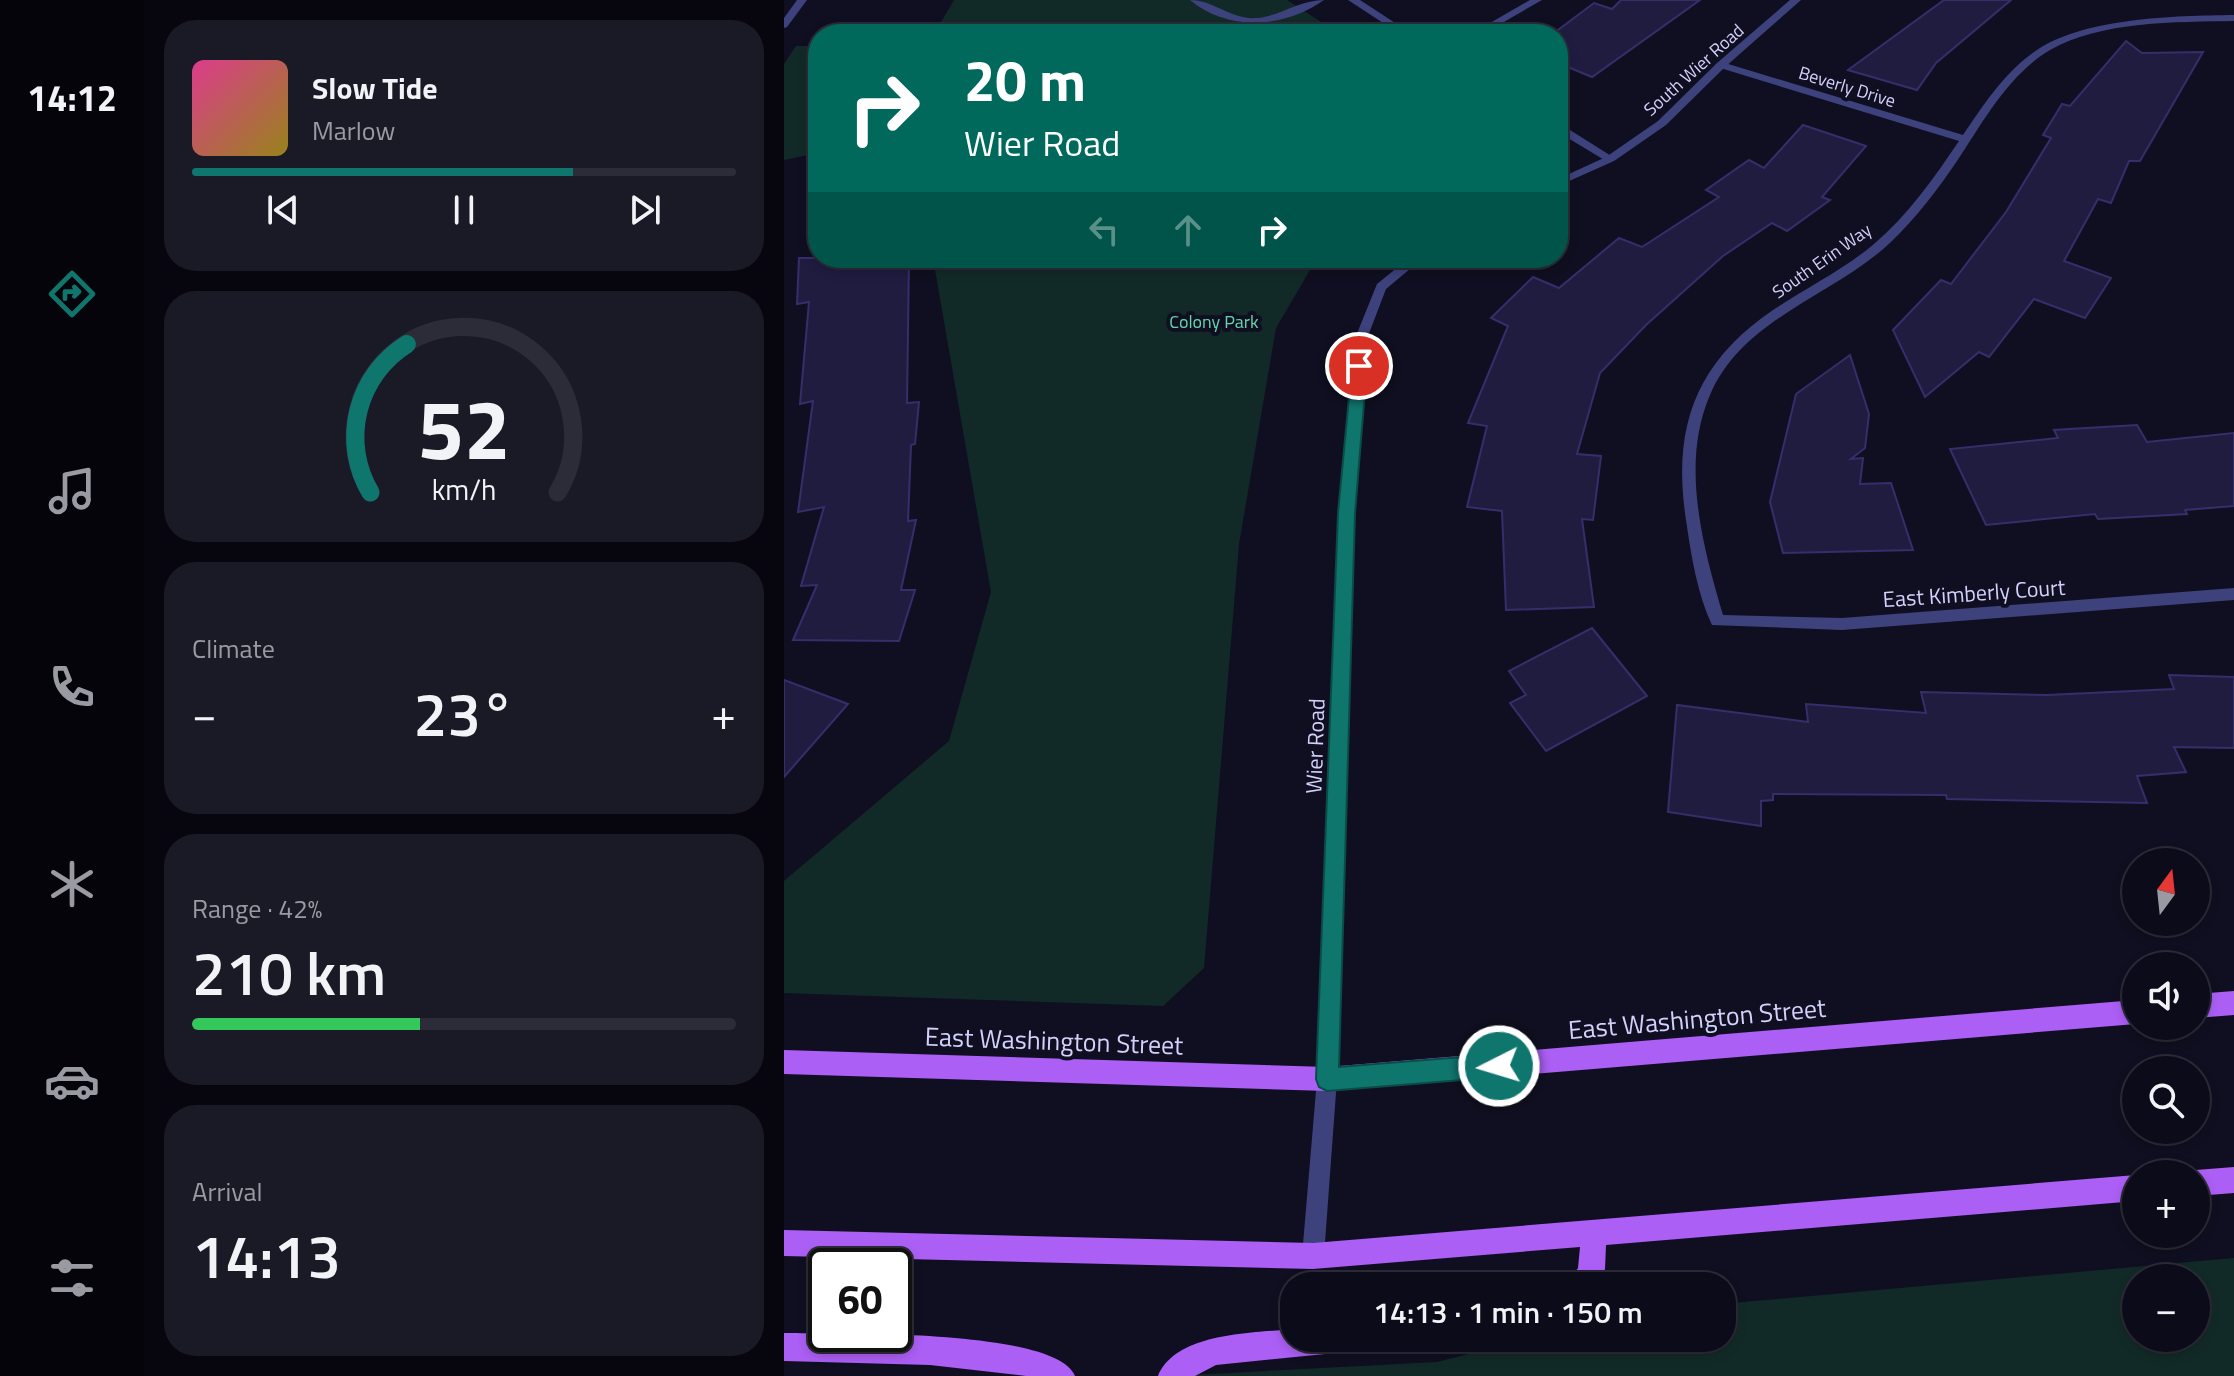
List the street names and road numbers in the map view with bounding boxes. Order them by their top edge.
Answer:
street label: South Wier Road [1637,17,1750,122]
street label: Beverly Drive [1795,59,1899,114]
street label: South Erin Way [1767,216,1877,305]
street label: East Kimberly Court [1882,570,2067,616]
street label: Wier Road [1296,698,1334,794]
street label: East Washington Street [1566,988,1827,1049]
street label: East Washington Street [924,1016,1184,1065]

